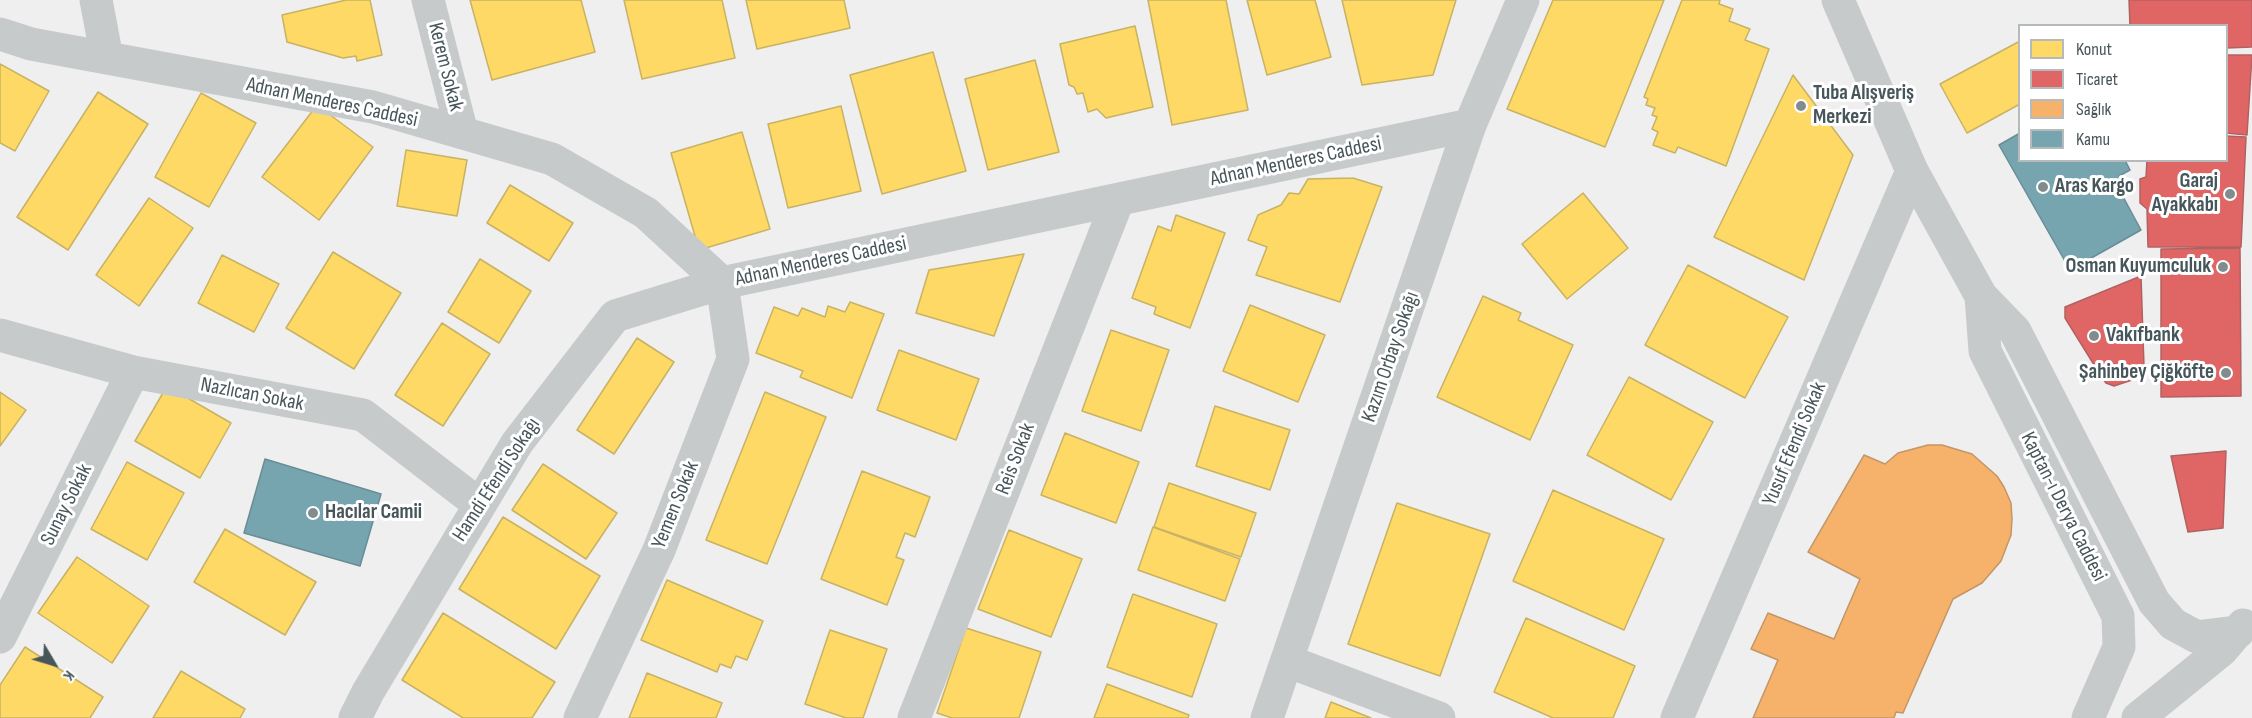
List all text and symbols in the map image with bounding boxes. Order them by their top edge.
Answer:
street label: Kerem Sokak [422,20,468,114]
legend [2018,24,2228,162]
text: Konut [2076,39,2112,60]
text: Ticaret [2076,69,2118,90]
street label: Adnan Menderes Caddesi [244,73,420,133]
place label: Tuba Alışveriş Merkezi [1813,81,1914,131]
marker: Tuba Alışveriş Merkezi [1794,99,1808,113]
text: Sağlık [2076,99,2111,120]
text: Kamu [2076,129,2110,150]
street label: Adnan Menderes Caddesi [1208,132,1384,192]
place label: Garaj Ayakkabı [2152,169,2218,219]
place label: Aras Kargo [2055,174,2134,200]
marker: Aras Kargo [2036,180,2050,194]
marker: Garaj Ayakkabı [2223,187,2237,201]
street label: Adnan Menderes Caddesi [733,232,909,292]
place label: Osman Kuyumculuk [2065,254,2211,280]
marker: Osman Kuyumculuk [2216,260,2230,274]
street label: Kazım Orbay Sokağı [1357,288,1425,426]
place label: Vakıfbank [2106,323,2180,349]
marker: Vakıfbank [2087,329,2101,343]
place label: Şahinbey Çiğköfte [2079,360,2214,386]
marker: Şahinbey Çiğköfte [2219,366,2233,380]
street label: Nazlıcan Sokak [198,373,306,417]
street label: Yusuf Efendi Sokak [1758,378,1832,510]
street label: Hamdi Efendi Sokağı [448,414,546,546]
street label: Reis Sokak [991,420,1041,498]
street label: Kaptan-ı Derya Caddesi [2015,428,2111,586]
street label: Yemen Sokak [647,458,705,552]
street label: Sunay Sokak [36,460,98,550]
place label: Hacılar Camii [325,500,422,526]
marker: Hacılar Camii [306,506,320,520]
north arrow [24,634,84,694]
text: K [59,666,78,684]

